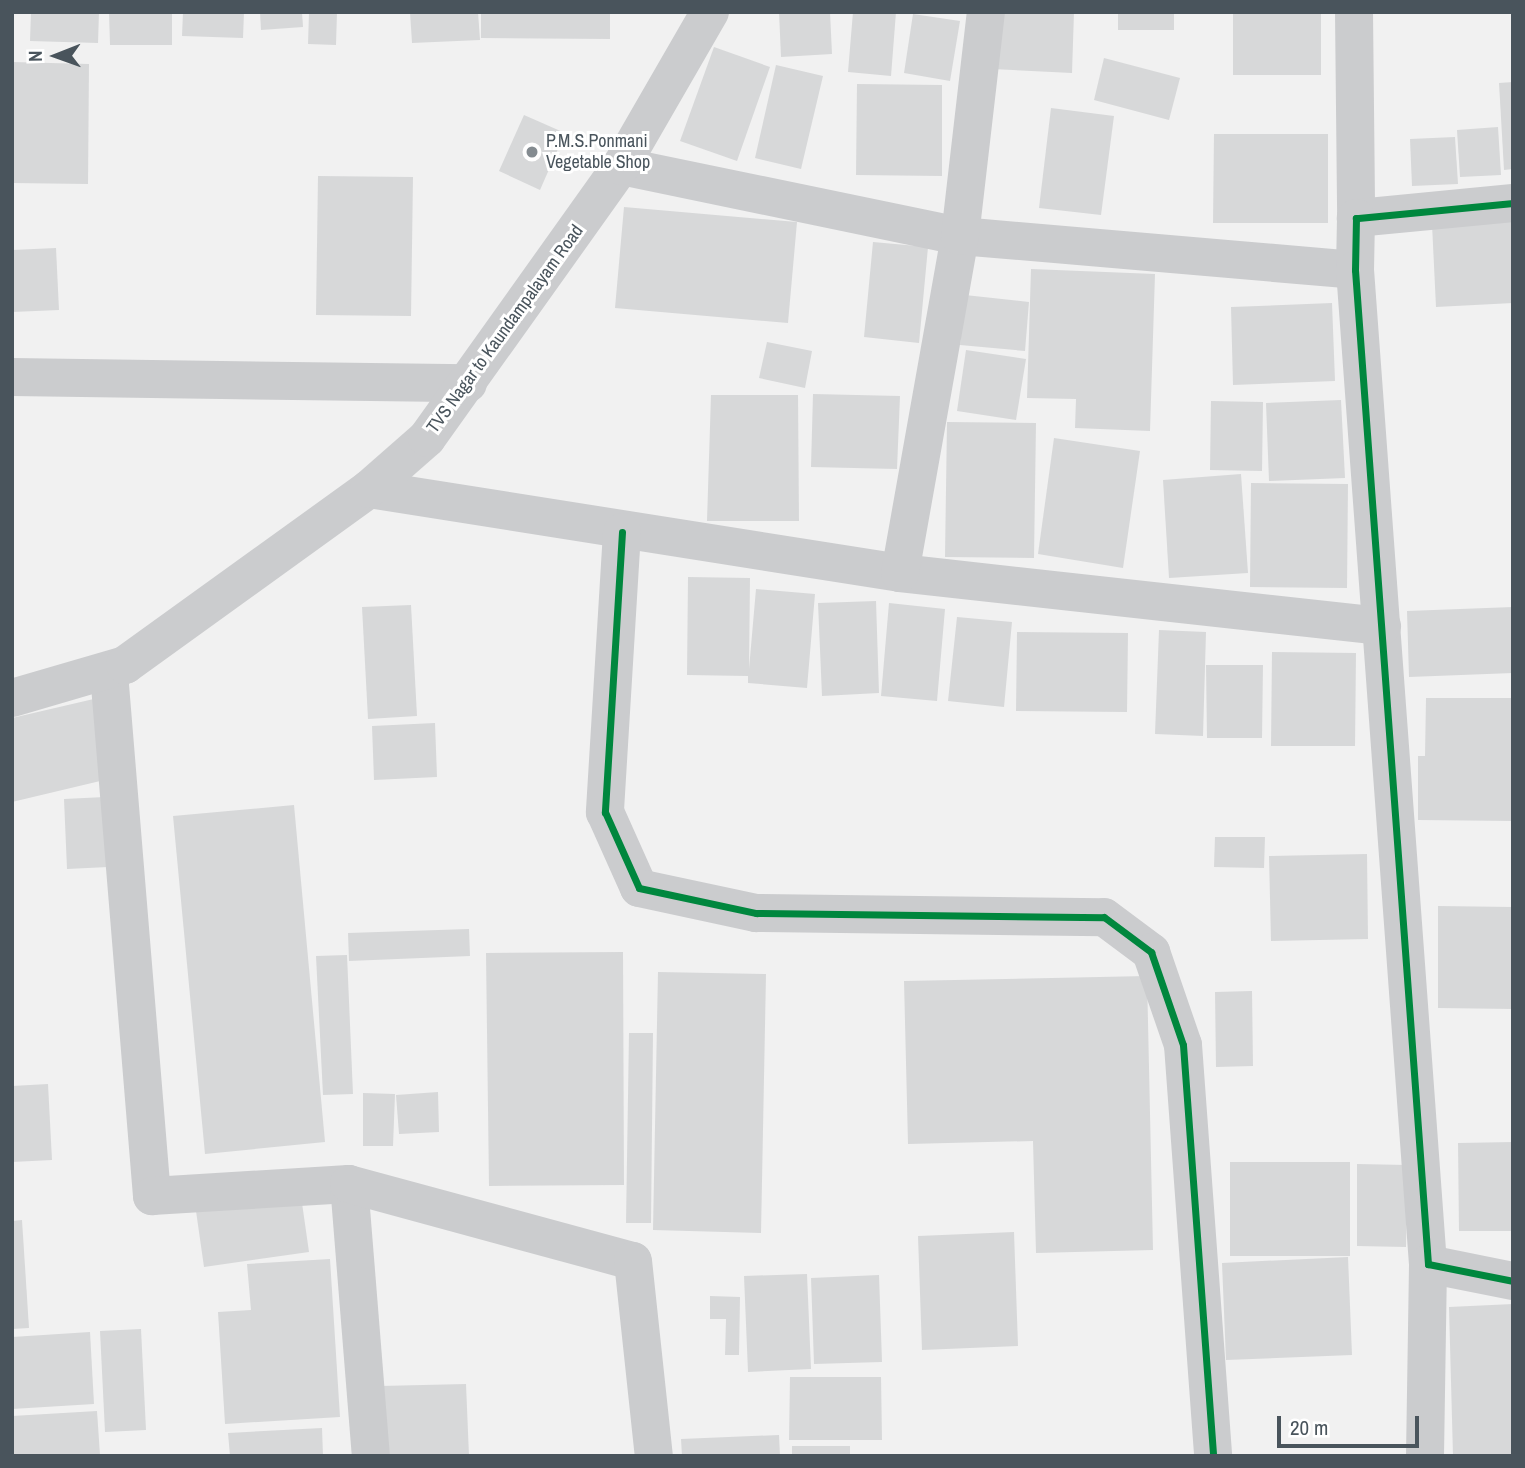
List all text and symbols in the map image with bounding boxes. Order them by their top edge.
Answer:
north arrow [21,21,91,91]
text: N [22,51,48,62]
place label: P.M.S.Ponmani Vegetable Shop [546,131,650,174]
marker: P.M.S.Ponmani Vegetable Shop [524,144,540,160]
street label: TVS Nagar to Kaundampalayam Road [422,221,588,437]
scale bar [1280,1402,1422,1446]
text: 20 m [1290,1413,1328,1442]

